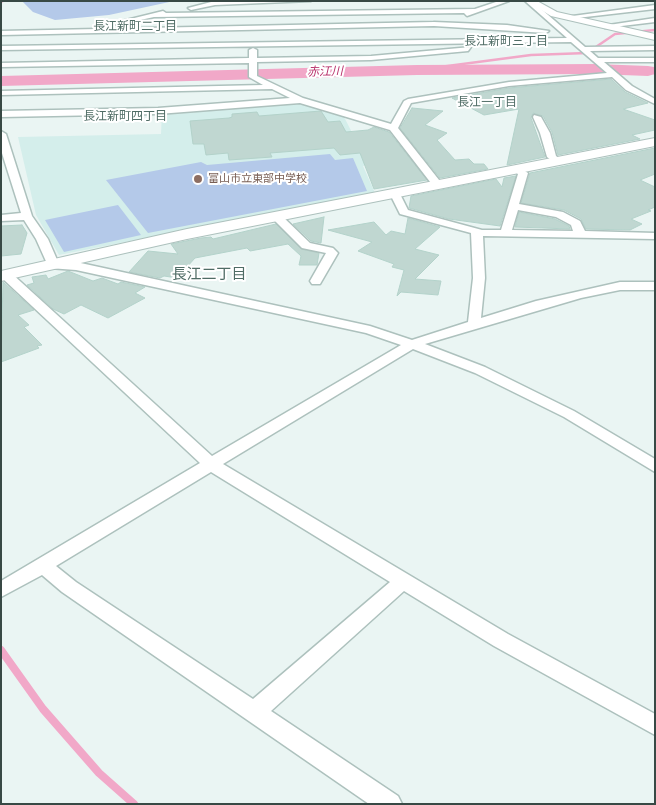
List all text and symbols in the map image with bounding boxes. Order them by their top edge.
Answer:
district label: 長江新町二丁目 [93,20,177,34]
district label: 長江新町三丁目 [464,35,548,49]
water label: 赤江川 [307,64,343,80]
district label: 長江一丁目 [457,96,517,110]
district label: 長江新町四丁目 [83,110,167,124]
place label: 富山市立東部中学校 [208,172,307,186]
marker: 富山市立東部中学校 [192,173,204,185]
district label: 長江二丁目 [172,266,246,284]

